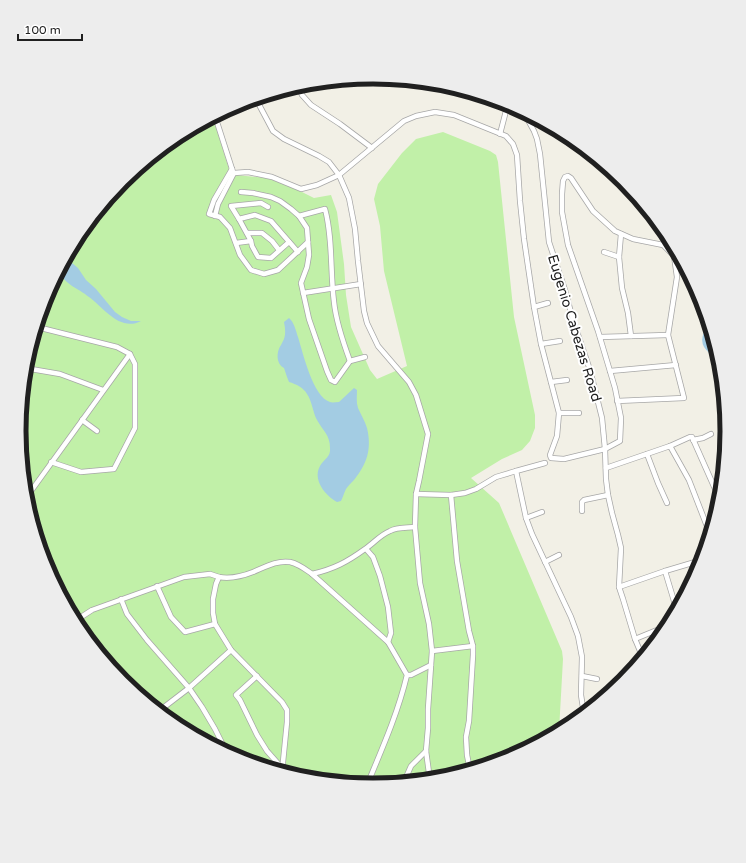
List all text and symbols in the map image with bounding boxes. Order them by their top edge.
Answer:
scale bar [18,16,82,42]
text: 100 m [24,23,61,37]
street label: Eugenio Cabezas Road [544,253,605,404]

